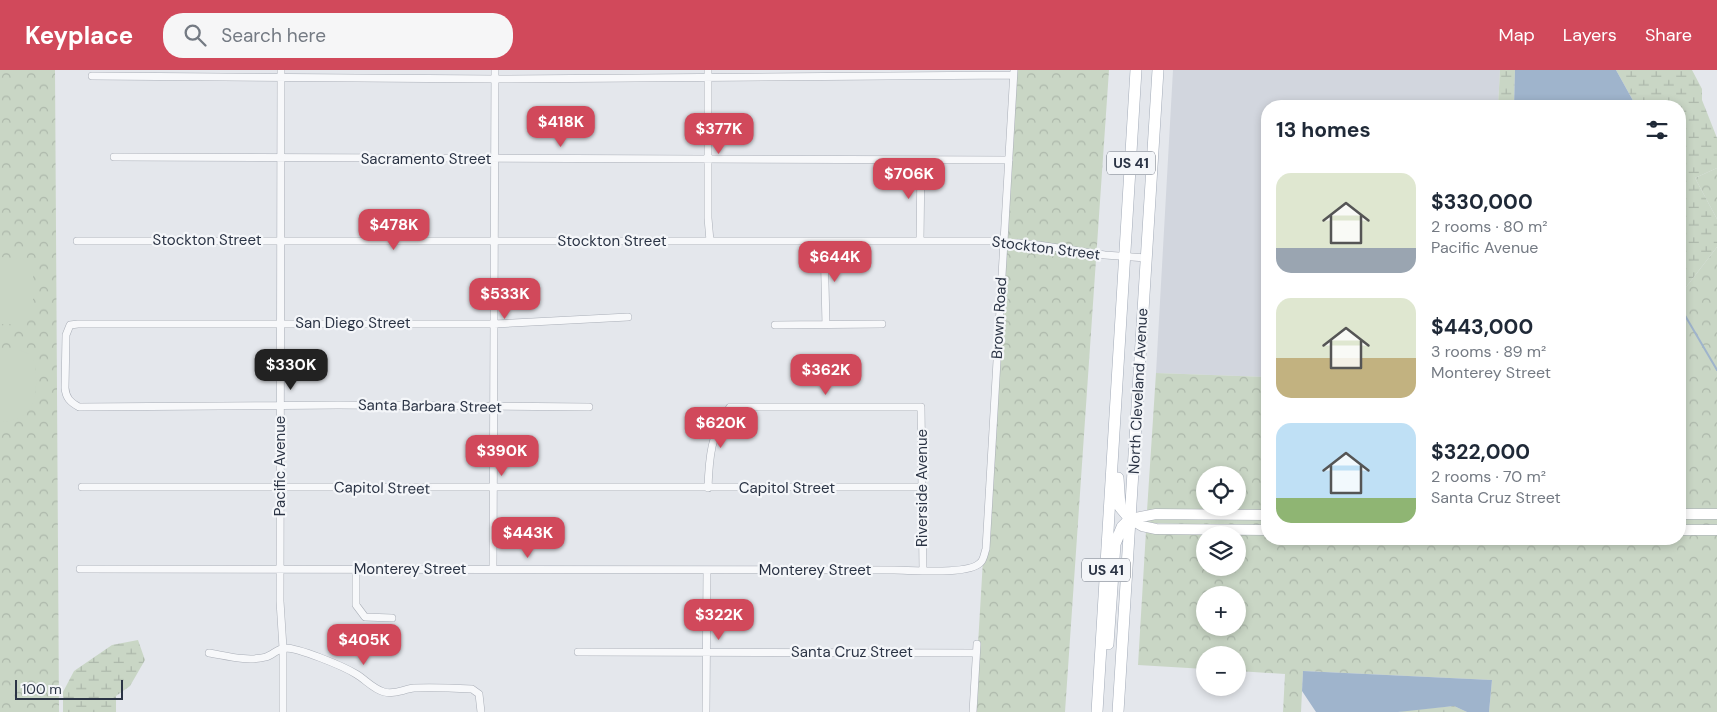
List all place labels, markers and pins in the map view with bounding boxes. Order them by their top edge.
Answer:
pin: $418K [526,106,596,148]
pin: $377K [684,112,754,155]
pin: $706K [874,158,944,200]
pin: $478K [359,208,429,251]
pin: $644K [800,240,870,283]
pin: $533K [470,278,540,320]
pin: $330K [256,348,326,391]
pin: $362K [791,354,861,396]
pin: $620K [686,406,756,449]
pin: $390K [467,434,537,477]
pin: $443K [493,516,563,559]
pin: $322K [684,598,754,641]
pin: $405K [329,624,399,666]

